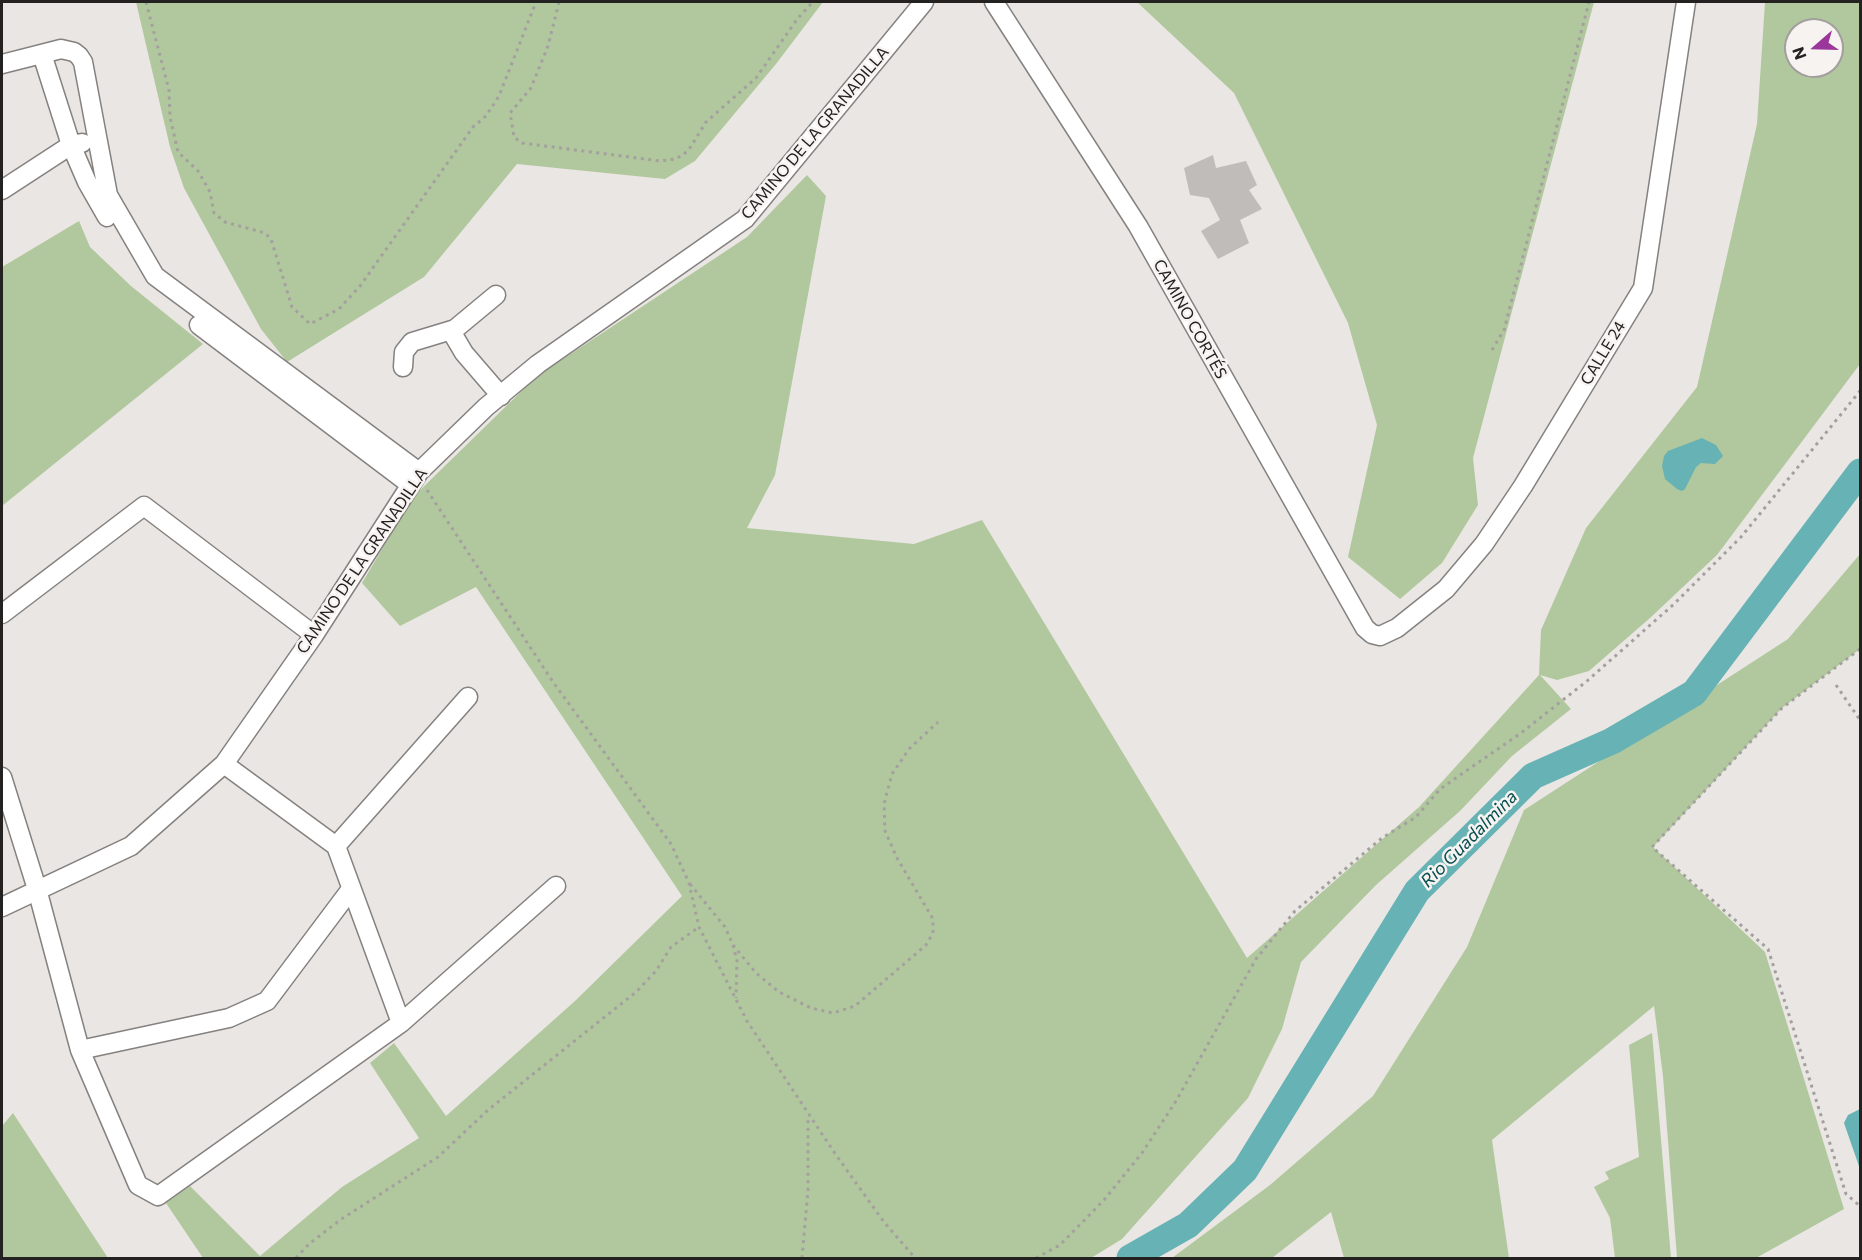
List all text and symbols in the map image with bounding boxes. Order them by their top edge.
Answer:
north arrow [1784,18,1844,78]
street label: CAMINO DE LA GRANADILLA [737,43,893,223]
text: N [1788,45,1809,63]
street label: CAMINO CORTÉS [1149,256,1231,382]
street label: CALLE 24 [1576,318,1630,388]
street label: CAMINO DE LA GRANADILLA [293,465,431,657]
water label: Rio Guadalmina [1416,786,1522,892]

